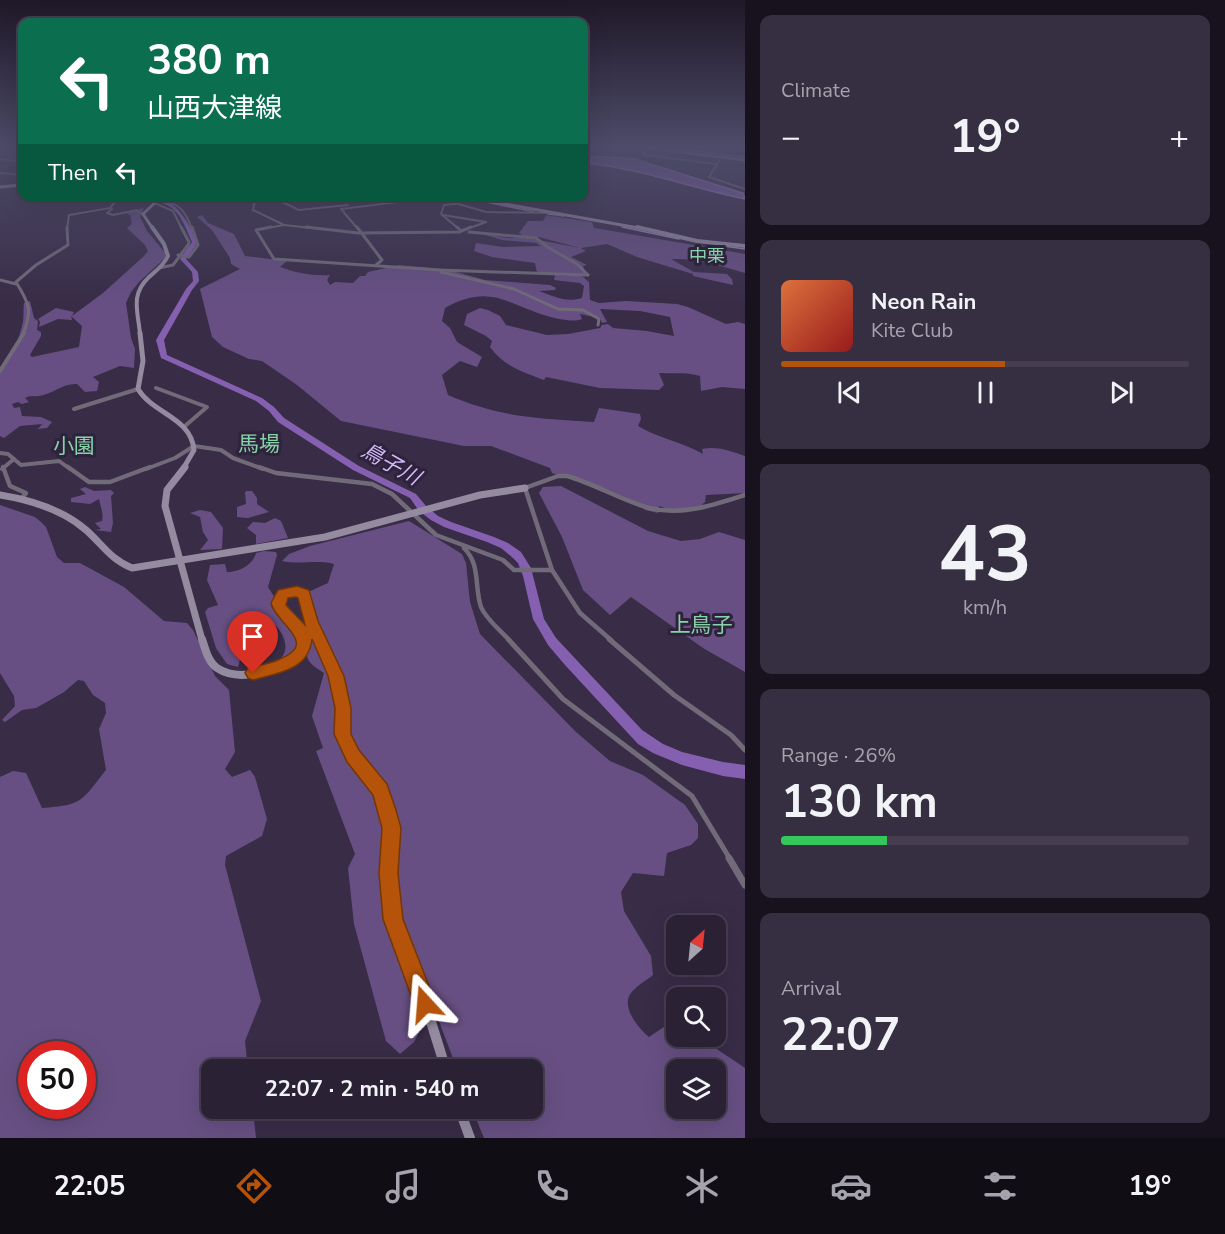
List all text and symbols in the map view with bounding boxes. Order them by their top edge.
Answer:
text: 380 m [147,32,271,89]
icon: left [48,42,126,120]
text: Climate [781,77,850,104]
text: 山西大津線 [147,90,282,127]
text: 19° [949,107,1021,168]
text: − [781,115,801,160]
text: + [1169,115,1189,160]
icon: left [110,156,143,189]
text: Then [48,158,98,188]
district label: 中栗 [689,244,725,268]
text: Neon Rain [871,287,976,317]
text: Kite Club [871,317,953,344]
icon: previous [833,376,866,409]
icon: pause [969,376,1002,409]
icon: next [1105,376,1138,409]
district label: 馬場 [238,430,280,458]
district label: 小園 [53,432,95,460]
water label: 鳥子川 [357,436,427,492]
text: 43 [938,501,1032,608]
text: km/h [963,594,1007,621]
pin [227,611,278,673]
district label: 上鳥子 [670,611,733,639]
icon: arrive [236,620,269,653]
text: Range · 26% [781,742,896,769]
text: 130 km [781,772,938,833]
north arrow [666,915,726,975]
map controls [666,915,726,1119]
position arrow [393,972,457,1036]
text: Arrival [781,975,841,1002]
button: search [666,987,726,1047]
text: 22:07 [781,1005,900,1066]
speed limit sign: 50 [18,1041,96,1119]
button: layers [666,1059,726,1119]
text: 22:07 · 2 min · 540 m [265,1074,479,1104]
icon: directions [233,1165,275,1207]
icon: music [382,1165,424,1207]
icon: phone [531,1165,573,1207]
icon: climate [681,1165,723,1207]
icon: car [830,1165,872,1207]
icon: filters [979,1165,1021,1207]
text: 22:05 [54,1168,125,1205]
text: 19° [1129,1168,1171,1205]

